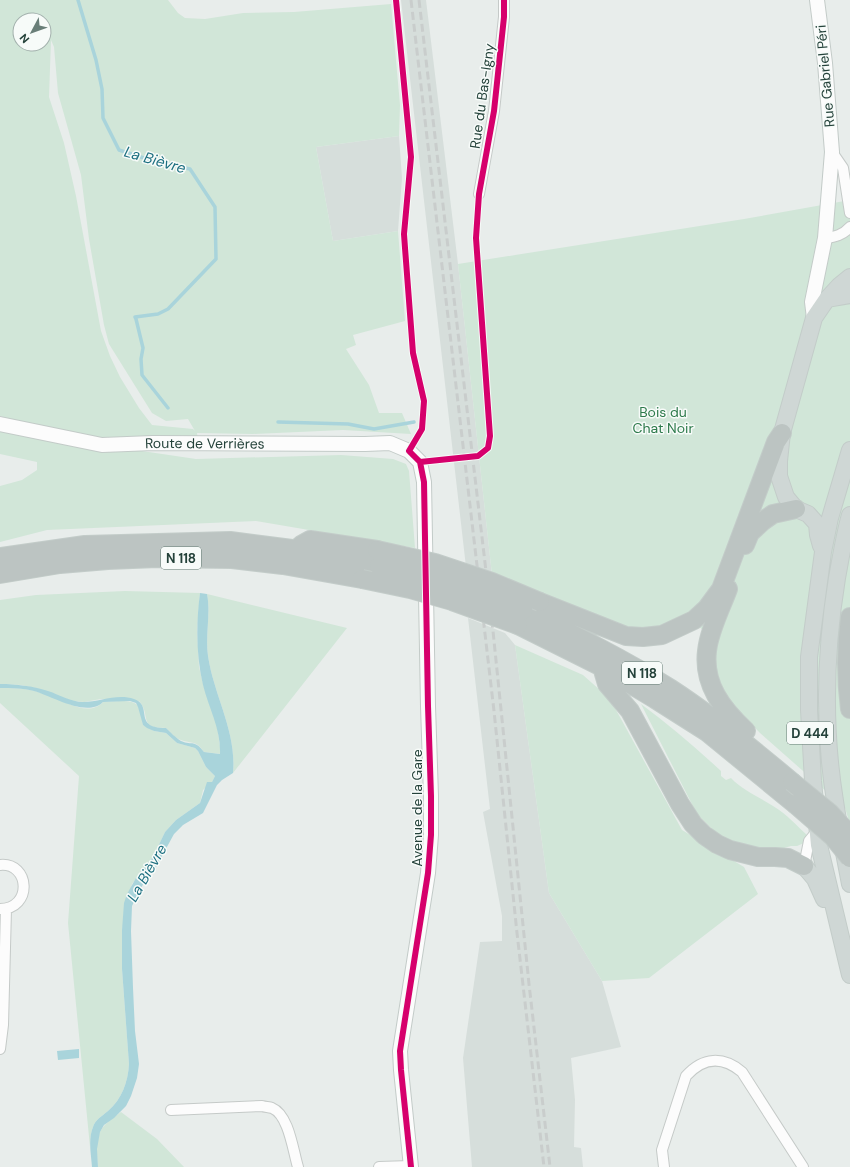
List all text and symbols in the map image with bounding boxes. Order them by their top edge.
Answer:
north arrow [12,12,52,52]
street label: Rue Gabriel Péri [812,24,838,128]
text: N [17,31,32,46]
street label: Rue du Bas-Igny [466,42,498,150]
water label: La Bièvre [122,142,189,178]
park label: Bois du Chat Noir [632,403,694,437]
street label: Route de Verrières [145,434,265,453]
road number: N 118 [161,547,201,569]
road number: N 118 [622,662,662,684]
road number: D 444 [787,722,833,744]
street label: Avenue de la Gare [408,749,426,867]
water label: La Bièvre [122,840,172,905]

